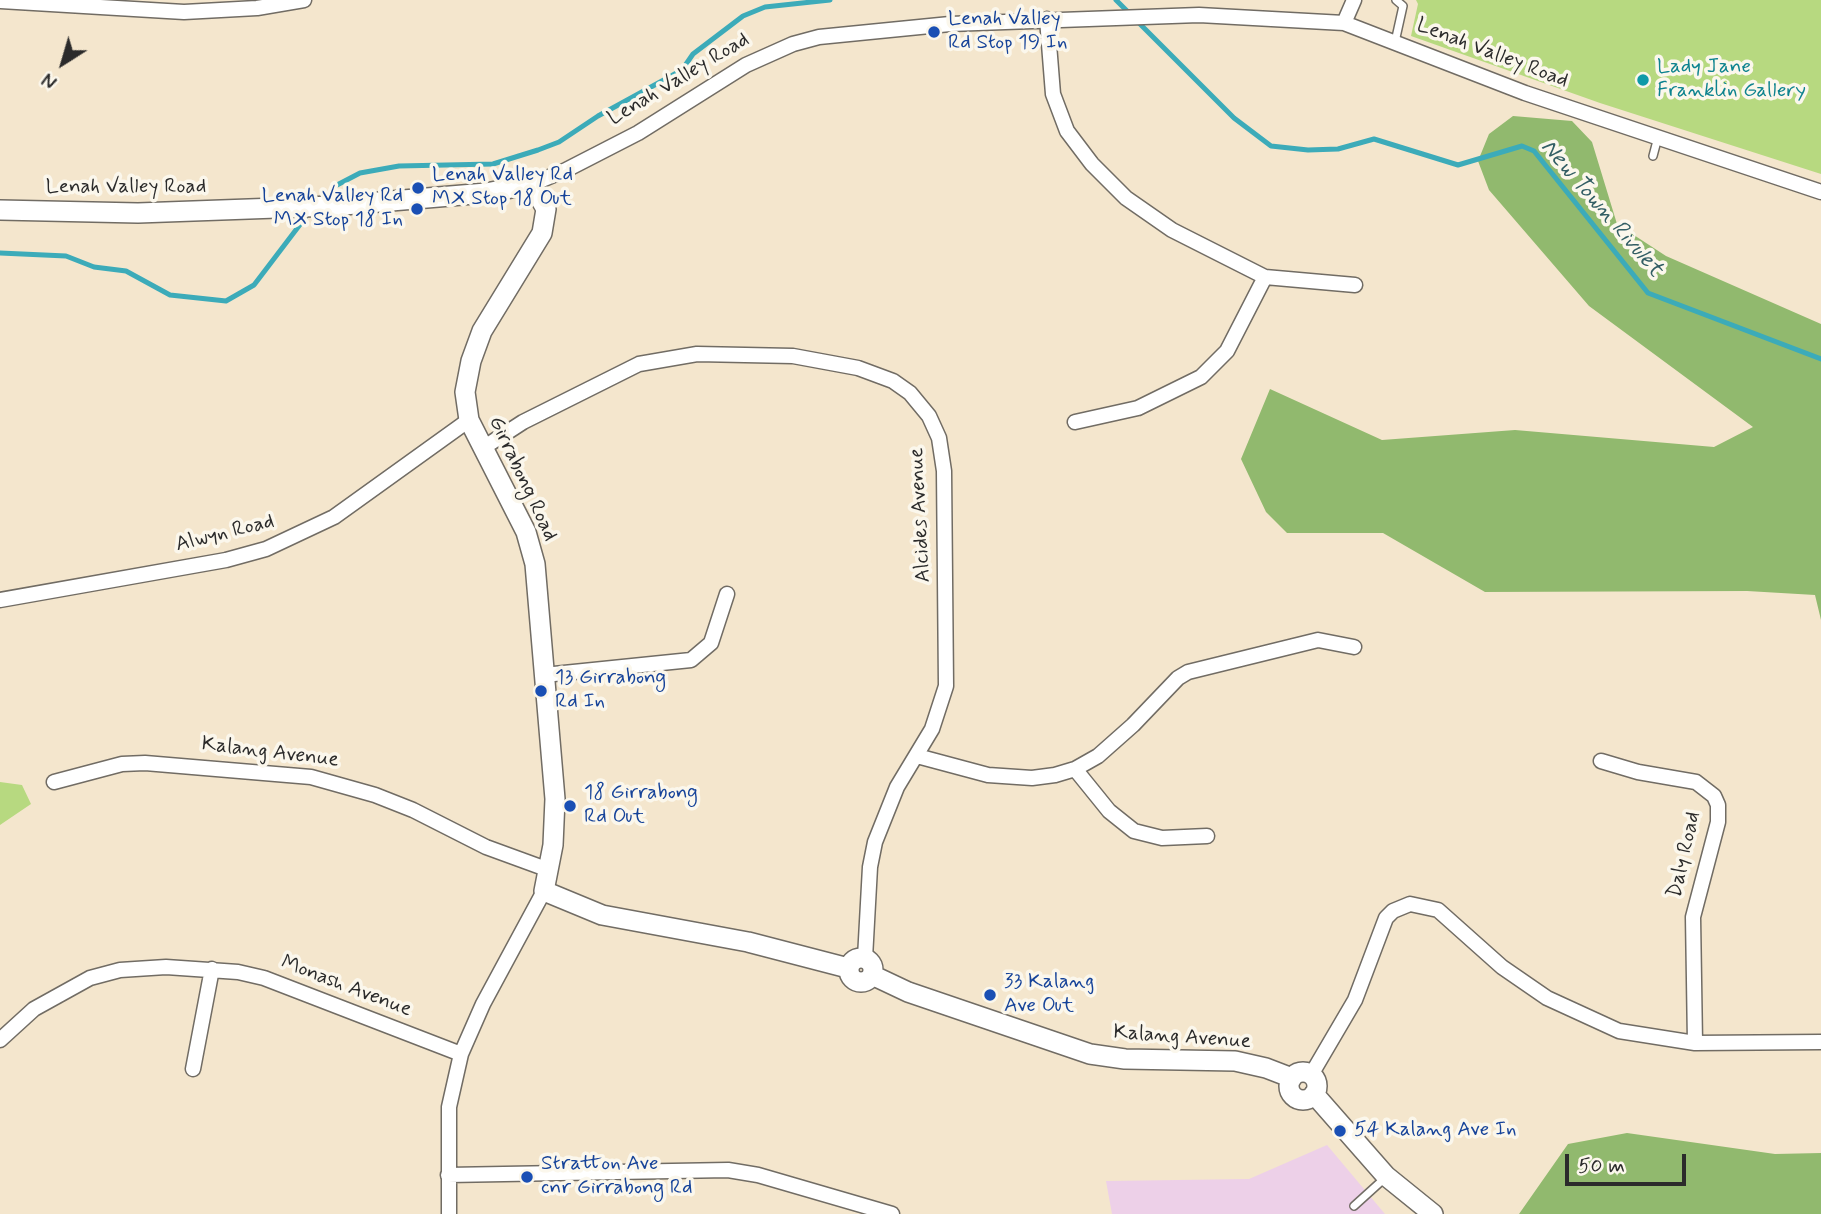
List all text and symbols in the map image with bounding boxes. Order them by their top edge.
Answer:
place label: Lenah Valley Rd Stop 19 In [948,7,1067,57]
street label: Lenah Valley Road [1413,13,1571,95]
marker: Lenah Valley Rd Stop 19 In [926,24,942,40]
north arrow [28,28,98,98]
street label: Lenah Valley Road [604,28,754,132]
place label: Lady Jane Franklin Gallery [1657,55,1806,105]
text: N [37,66,63,94]
marker: Lady Jane Franklin Gallery [1635,72,1651,88]
water label: New Town Rivulet [1534,135,1668,283]
place label: Lenah Valley Rd MX Stop 18 Out [432,163,573,213]
street label: Lenah Valley Road [46,175,206,201]
marker: Lenah Valley Rd MX Stop 18 Out [410,180,426,196]
place label: Lenah Valley Rd MX Stop 18 In [262,184,403,234]
marker: Lenah Valley Rd MX Stop 18 In [409,201,425,217]
street label: Girrabong Road [482,413,562,545]
street label: Alcides Avenue [905,447,937,583]
street label: Alwyn Road [173,510,277,558]
place label: 13 Girrabong Rd In [555,666,666,716]
marker: 13 Girrabong Rd In [533,683,549,699]
street label: Kalang Avenue [200,732,340,774]
place label: 18 Girrabong Rd Out [584,781,698,831]
marker: 18 Girrabong Rd Out [562,798,578,814]
street label: Daly Road [1663,809,1707,901]
street label: Monash Avenue [277,951,415,1023]
place label: 33 Kalang Ave Out [1004,970,1094,1020]
marker: 33 Kalang Ave Out [982,987,998,1003]
street label: Kalang Avenue [1112,1021,1252,1055]
place label: 54 Kalang Ave In [1354,1118,1517,1144]
marker: 54 Kalang Ave In [1332,1123,1348,1139]
scale bar [1569,1140,1690,1184]
place label: Stratton Ave cnr Girrabong Rd [541,1152,693,1202]
text: 50 m [1578,1152,1625,1180]
marker: Stratton Ave cnr Girrabong Rd [519,1169,535,1185]

